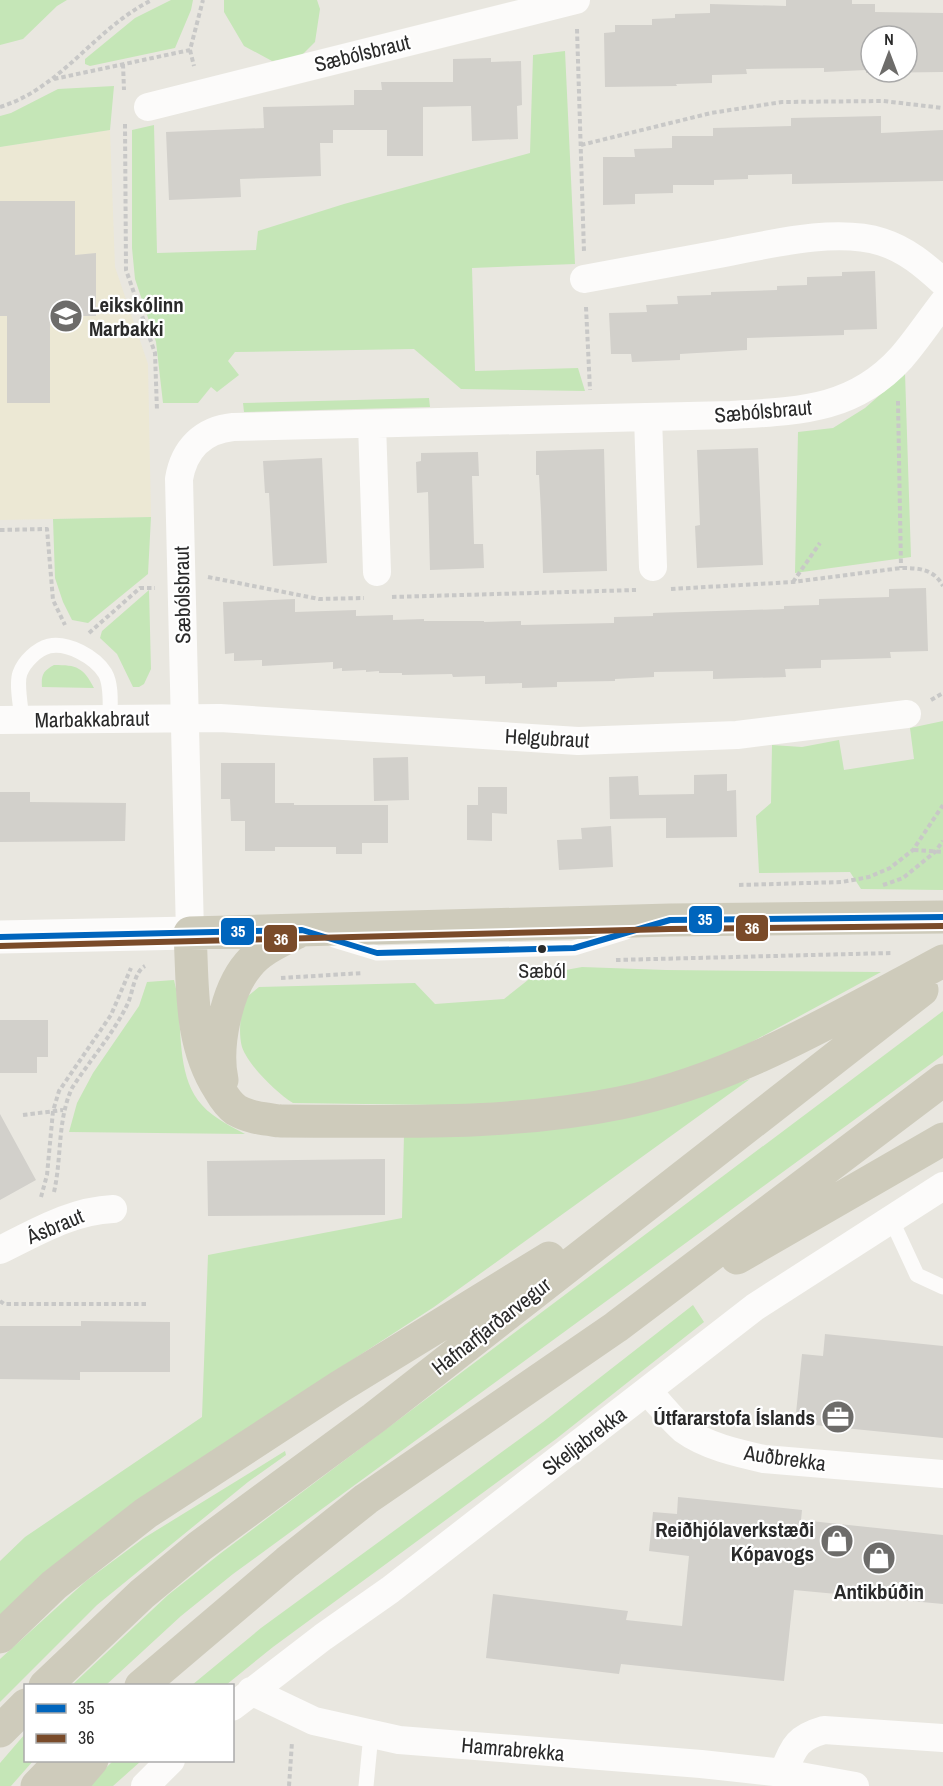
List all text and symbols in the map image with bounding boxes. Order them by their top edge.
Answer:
north arrow [859,24,919,84]
street label: Sæbólsbraut [311,27,413,79]
text: N [884,28,894,50]
place label: Leikskólinn Marbakki [89,290,184,343]
school or university icon: Leikskólinn Marbakki [48,298,84,334]
street label: Sæbólsbraut [713,392,813,430]
street label: Sæbólsbraut [167,546,197,644]
street label: Marbakkabraut [34,703,150,735]
street label: Helgubraut [504,721,590,755]
line badge: 35 [688,905,723,934]
text: 35 [698,908,712,930]
line badge: 36 [735,914,769,942]
line badge: 35 [220,917,255,946]
text: 36 [745,917,759,939]
text: 35 [231,920,245,942]
line badge: 36 [263,924,298,953]
text: 36 [274,928,288,950]
marker: Sæból [536,943,548,955]
place label: Sæból [518,957,566,984]
street label: Ásbraut [21,1201,88,1251]
street label: Hafnarfjarðarvegur [426,1270,557,1382]
office icon: Útfararstofa Íslands [820,1399,856,1435]
street label: Skeljabrekka [536,1400,632,1482]
place label: Útfararstofa Íslands [653,1403,815,1432]
street label: Auðbrekka [741,1438,828,1478]
place label: Reiðhjólaverkstæði Kópavogs [655,1515,814,1568]
shop icon: Reiðhjólaverkstæði Kópavogs [819,1523,855,1559]
shop icon: Antikbúðin [861,1540,897,1576]
place label: Antikbúðin [834,1577,924,1606]
legend [24,1684,234,1762]
text: 35 [78,1695,94,1720]
text: 36 [78,1725,94,1750]
street label: Hamrabrekka [460,1730,566,1768]

